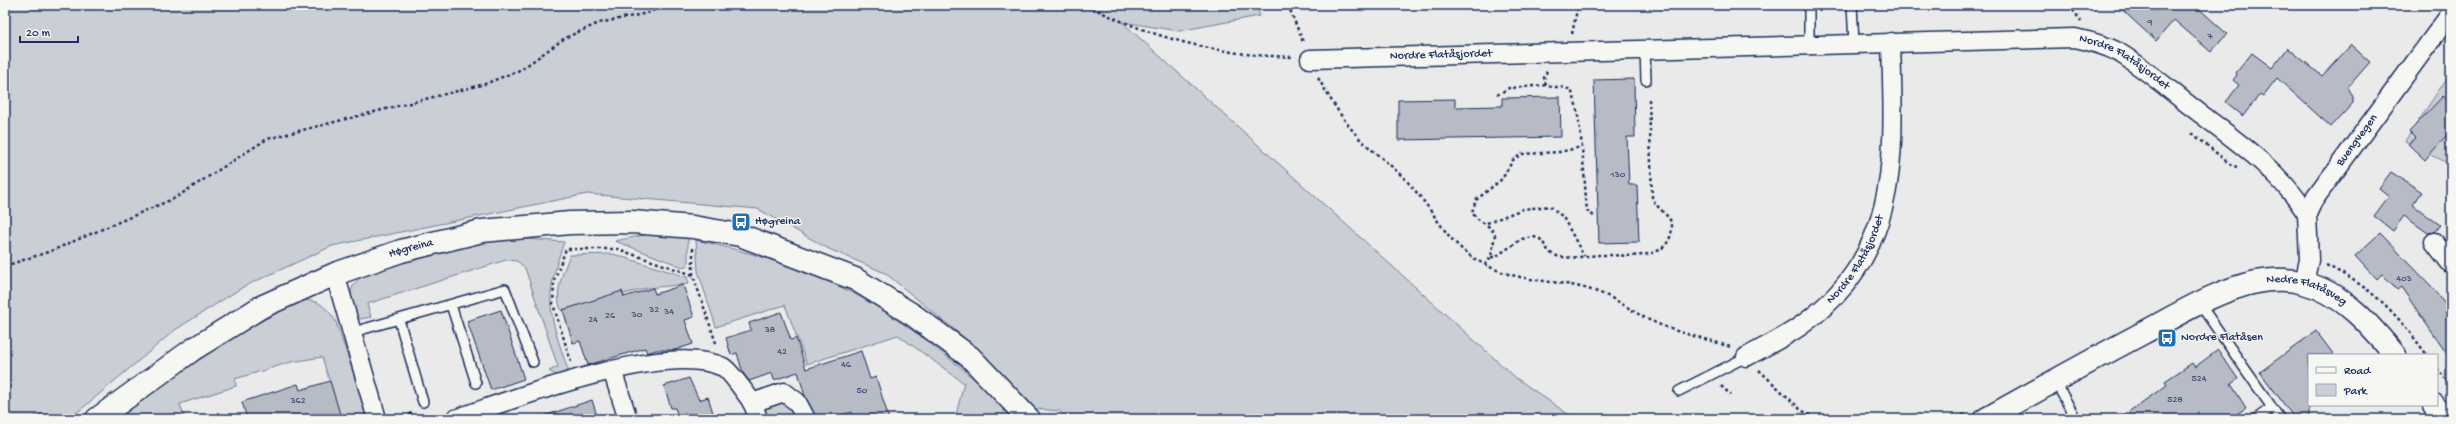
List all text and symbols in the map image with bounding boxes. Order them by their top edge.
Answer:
house number: 9 [2146,17,2153,29]
scale bar [20,18,78,44]
text: 20 m [26,27,51,41]
house number: 7 [2206,31,2213,43]
street label: Nordre Flatåsjordet [2078,32,2173,94]
street label: Nordre Flatåsjordet [1390,47,1493,64]
street label: Buengvegen [2333,112,2381,170]
house number: 130 [1610,169,1626,181]
bus stop icon: Høgreina [730,211,752,233]
street label: Nordre Flatåsjordet [1824,212,1888,307]
place label: Høgreina [755,215,801,229]
street label: Høgreina [387,236,435,262]
street label: Nedre Flatåsveg [2266,273,2349,309]
house number: 403 [2396,273,2412,285]
house number: 32 [648,304,659,316]
house number: 34 [663,306,674,318]
house number: 30 [631,309,643,321]
house number: 26 [605,310,616,322]
house number: 24 [588,314,598,326]
house number: 38 [764,324,776,336]
bus stop icon: Nordre Flatåsen [2156,327,2178,349]
place label: Nordre Flatåsen [2181,331,2263,345]
house number: 42 [777,346,787,358]
legend [2308,354,2438,406]
house number: 46 [841,359,852,371]
text: Road [2344,365,2371,379]
house number: 524 [2192,373,2207,385]
house number: 50 [857,385,868,397]
text: Park [2343,385,2369,399]
house number: 528 [2167,394,2183,406]
house number: 362 [289,395,306,407]

